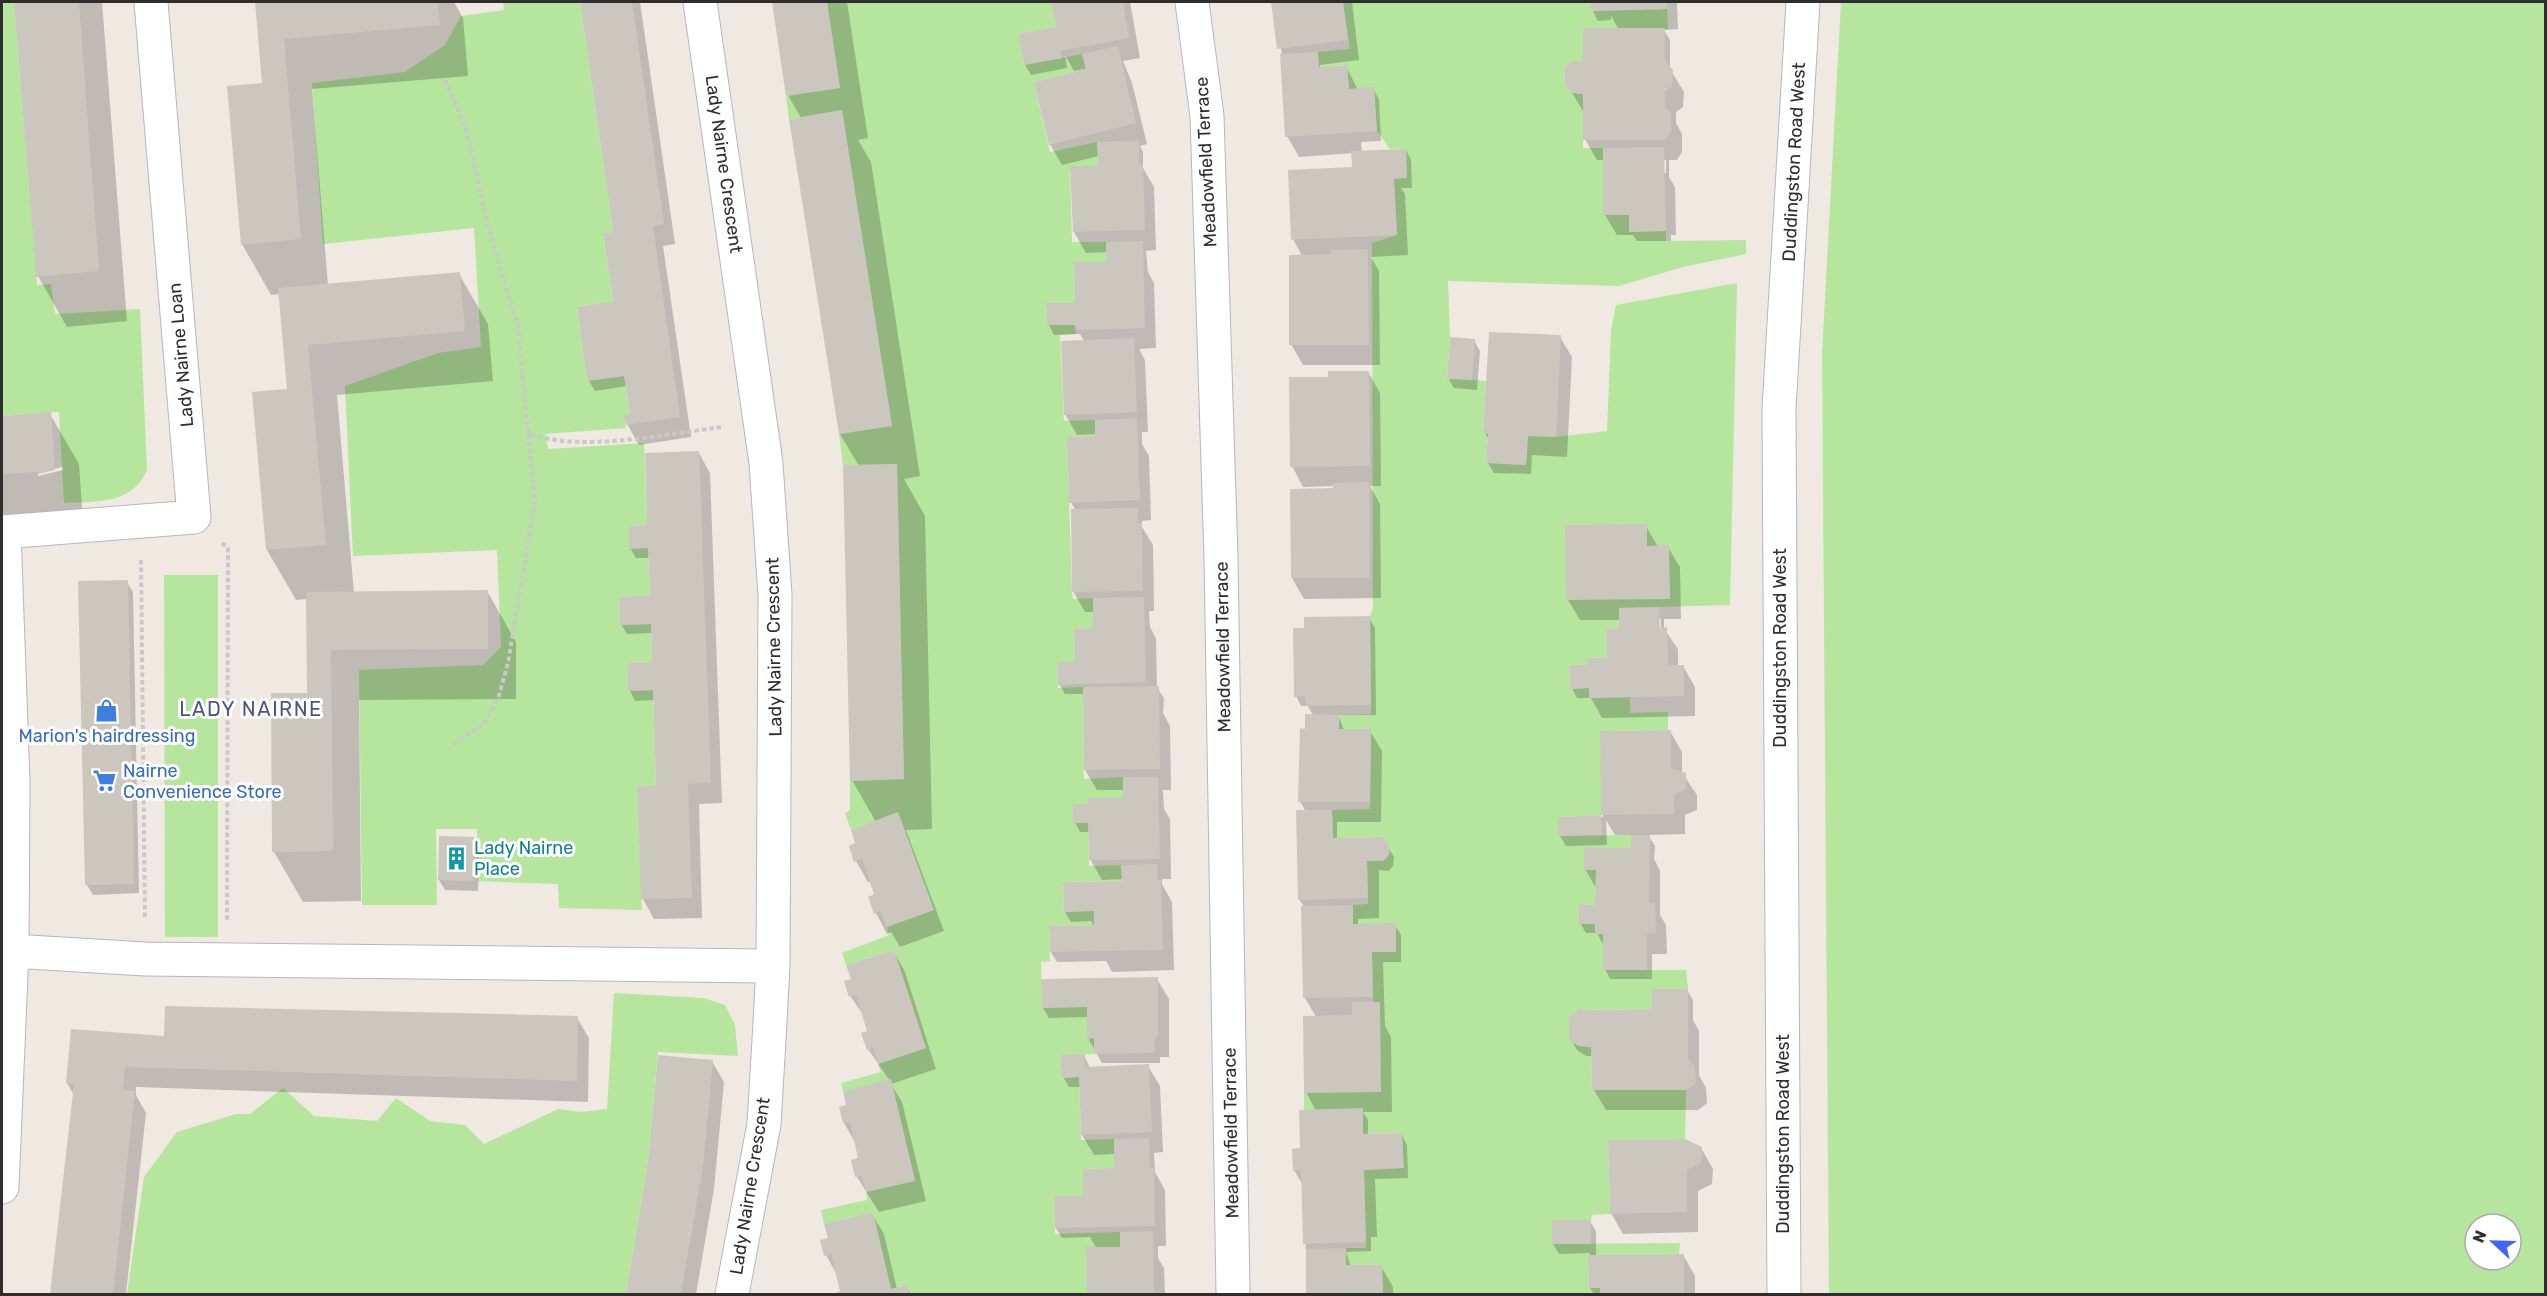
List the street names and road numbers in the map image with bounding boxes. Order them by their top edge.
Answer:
street label: Duddingston Road West [1778,62,1810,262]
street label: Lady Nairne Crescent [701,74,747,254]
street label: Meadowfield Terrace [1191,76,1221,248]
street label: Lady Nairne Loan [164,282,198,428]
street label: Duddingston Road West [1769,548,1791,748]
street label: Lady Nairne Crescent [761,557,787,737]
street label: Meadowfield Terrace [1211,561,1235,733]
street label: Duddingston Road West [1772,1034,1794,1234]
street label: Meadowfield Terrace [1219,1047,1243,1219]
street label: Lady Nairne Crescent [725,1096,775,1276]

